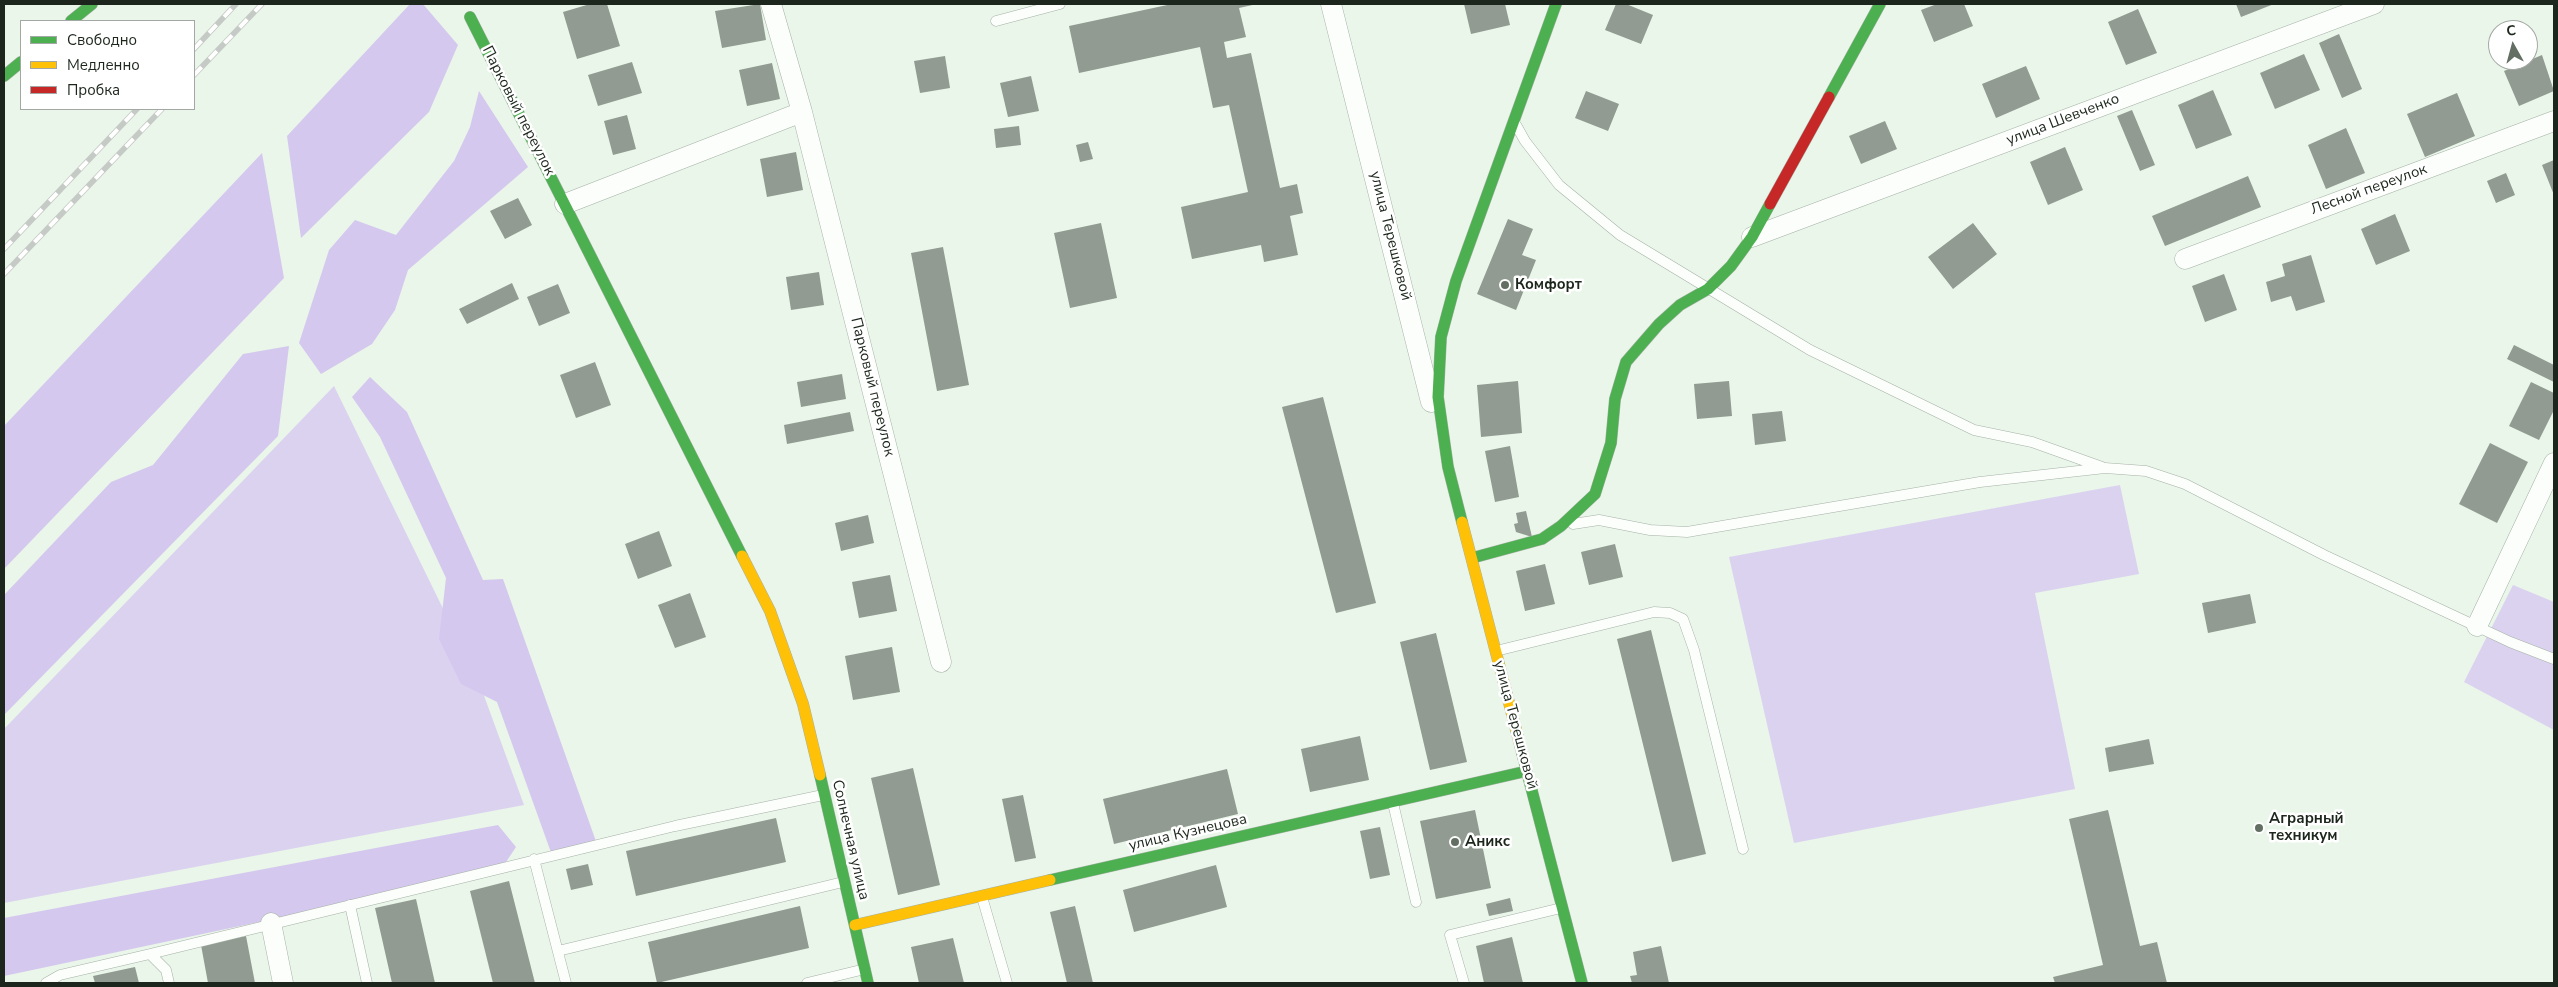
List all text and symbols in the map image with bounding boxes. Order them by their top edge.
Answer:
legend [20,20,195,110]
north arrow [2488,20,2538,70]
text: С [2505,21,2517,41]
text: Свободно [67,30,137,50]
street label: Парковый переулок [478,43,558,179]
text: Медленно [67,55,140,75]
text: Пробка [67,80,120,100]
street label: улица Шевченко [2004,90,2122,150]
street label: Лесной переулок [2308,161,2430,219]
street label: улица Терешковой [1365,170,1415,302]
place label: Комфорт [1515,276,1582,294]
marker: Комфорт [1499,279,1511,291]
street label: Парковый переулок [846,316,898,458]
street label: улица Терешковой [1489,659,1541,791]
street label: Солнечная улица [827,778,873,902]
place label: Аграрный техникум [2269,810,2344,845]
street label: улица Кузнецова [1127,811,1249,855]
marker: Аграрный техникум [2253,822,2265,834]
place label: Аникс [1465,833,1510,851]
marker: Аникс [1449,836,1461,848]

